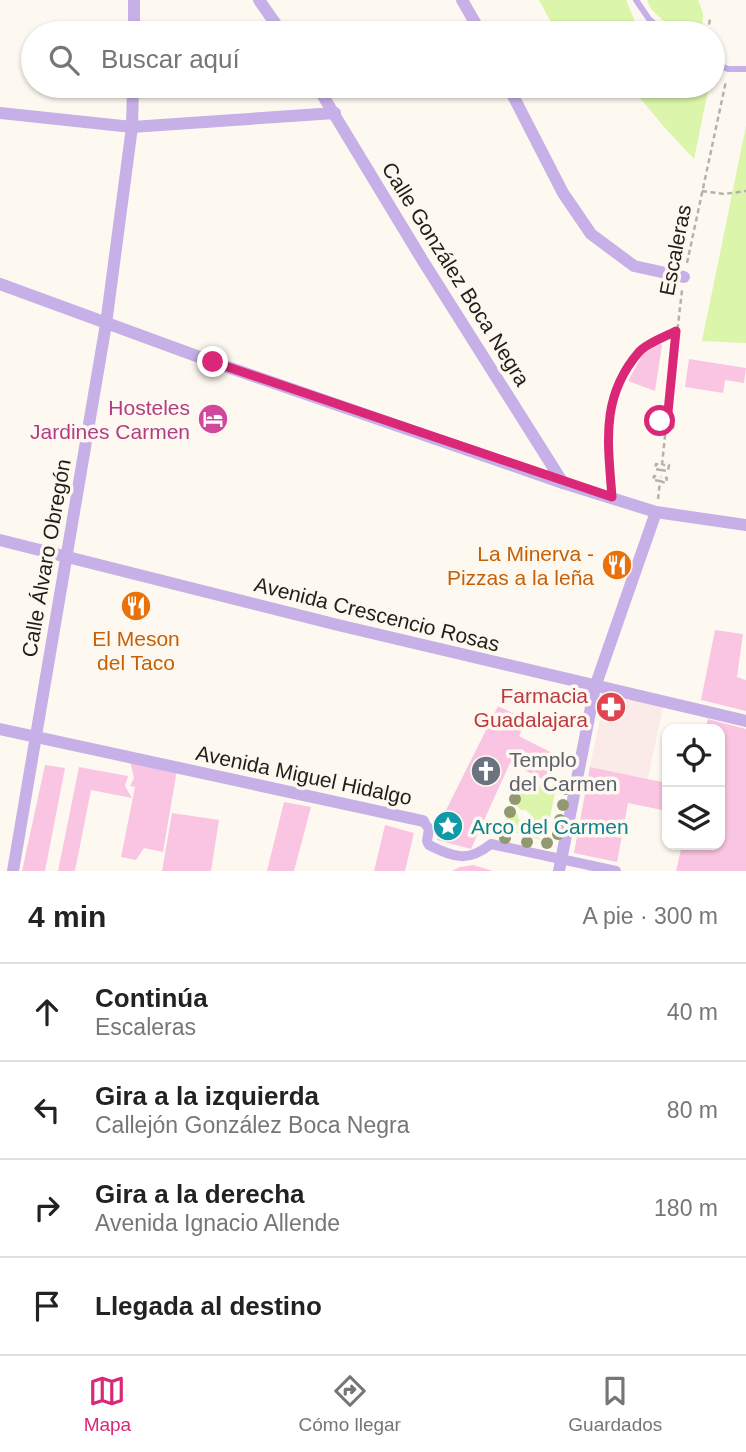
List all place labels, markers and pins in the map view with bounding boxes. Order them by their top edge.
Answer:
place label: Hosteles Jardines Carmen [30,396,190,443]
hotel icon: Hosteles Jardines Carmen [196,402,230,436]
place label: La Minerva - Pizzas a la leña [447,542,594,589]
restaurant icon: La Minerva - Pizzas a la leña [600,548,634,582]
restaurant icon: El Meson del Taco [119,589,153,623]
place label: El Meson del Taco [92,627,180,674]
place label: Farmacia Guadalajara [474,684,588,731]
pharmacy icon: Farmacia Guadalajara [594,690,628,724]
place label: Templo del Carmen [509,748,618,795]
church icon: Templo del Carmen [469,754,503,788]
place icon: Arco del Carmen [431,809,465,843]
place label: Arco del Carmen [471,815,629,838]

